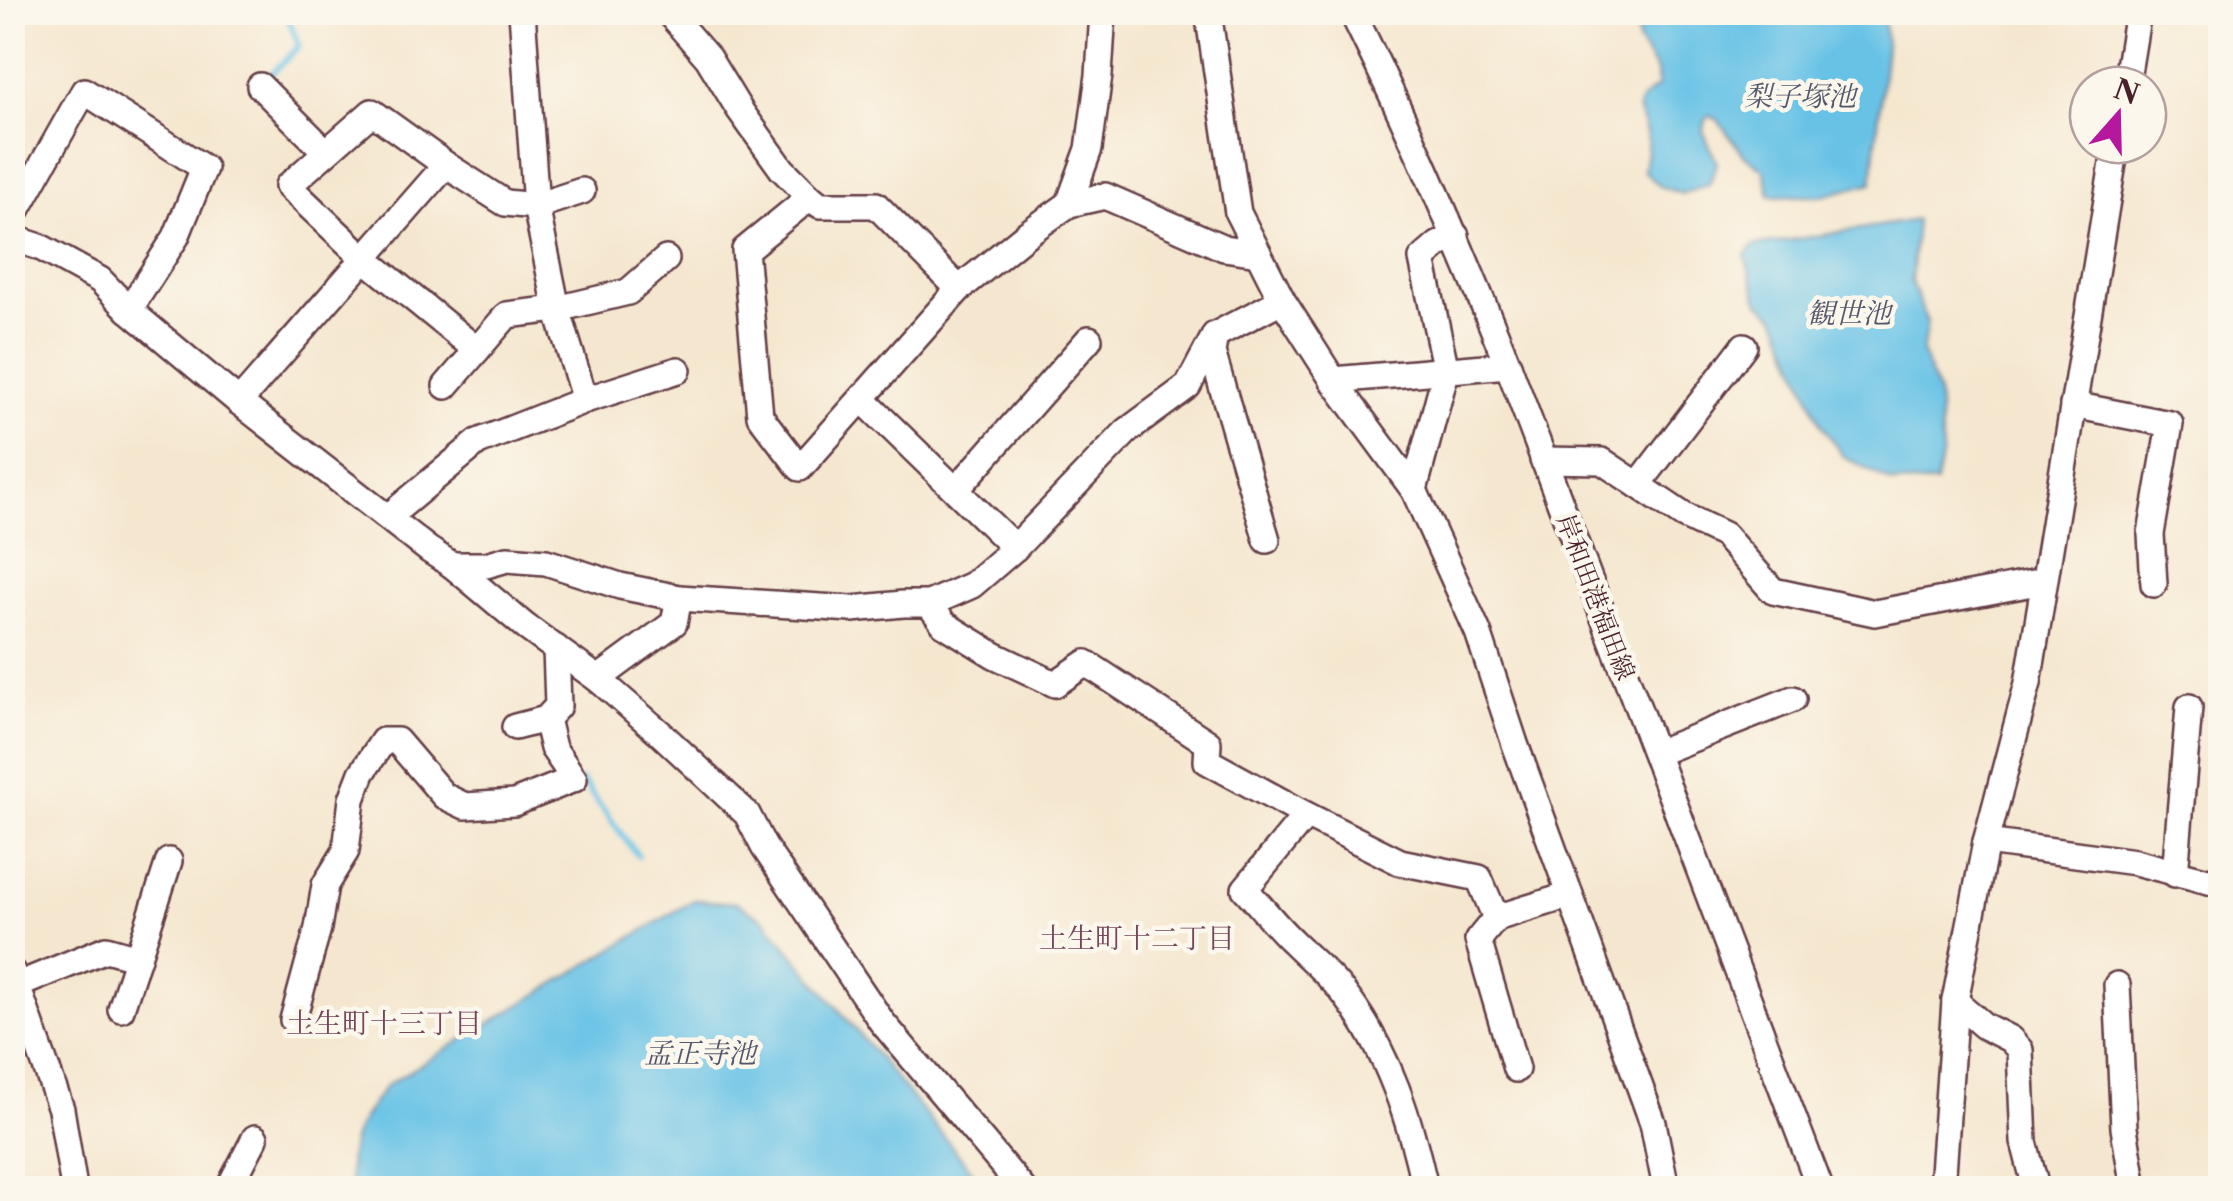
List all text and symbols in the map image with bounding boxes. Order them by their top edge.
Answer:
north arrow [2068,65,2168,165]
text: N [2109,71,2144,112]
water label: 梨子塚池 [1744,79,1859,113]
water label: 観世池 [1807,296,1894,330]
street label: 岸和田港福田線 [1550,510,1641,684]
district label: 土生町十二丁目 [1039,921,1235,955]
district label: 土生町十三丁目 [286,1006,482,1040]
water label: 孟正寺池 [644,1036,759,1070]

